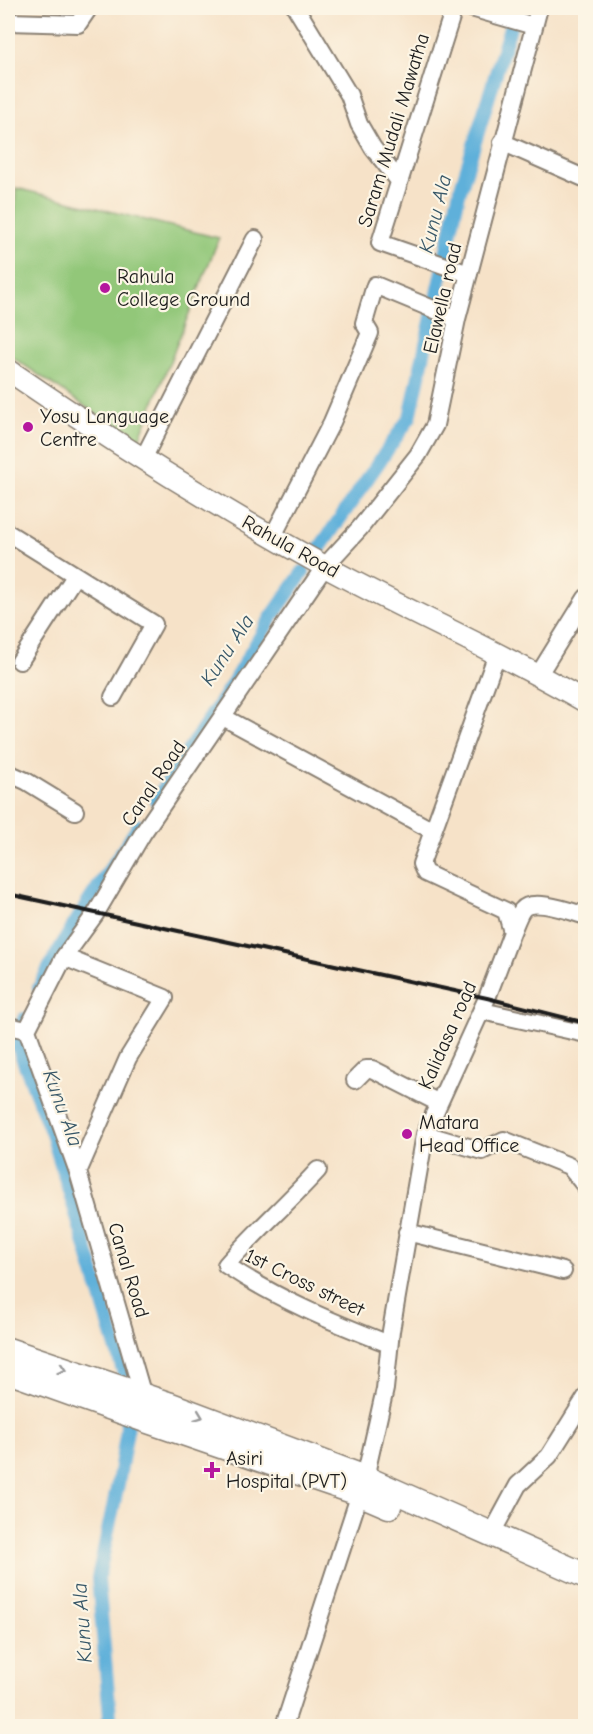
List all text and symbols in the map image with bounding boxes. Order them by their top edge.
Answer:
street label: Saram Mudali Mawatha [353,30,434,230]
water label: Kunu Ala [414,172,456,256]
street label: Elawella road [419,240,466,356]
place label: Rahula College Ground [117,265,250,311]
marker: Rahula College Ground [98,281,112,295]
place label: Yosu Language Centre [40,405,169,451]
marker: Yosu Language Centre [21,420,35,434]
street label: Rahula Road [238,510,343,583]
water label: Kunu Ala [195,610,259,690]
street label: Canal Road [116,736,190,830]
street label: Kalidasa road [413,978,481,1093]
water label: Kunu Ala [38,1066,88,1150]
place label: Matara Head Office [419,1111,519,1157]
marker: Matara Head Office [400,1127,414,1141]
street label: Canal Road [103,1220,154,1320]
street label: 1st Cross street [241,1244,369,1322]
one-way arrow [56,1361,67,1374]
one-way arrow [193,1408,204,1421]
place label: Asiri Hospital (PVT) [226,1447,347,1493]
marker: Asiri Hospital (PVT) [203,1461,221,1479]
water label: Kunu Ala [67,1582,97,1664]

